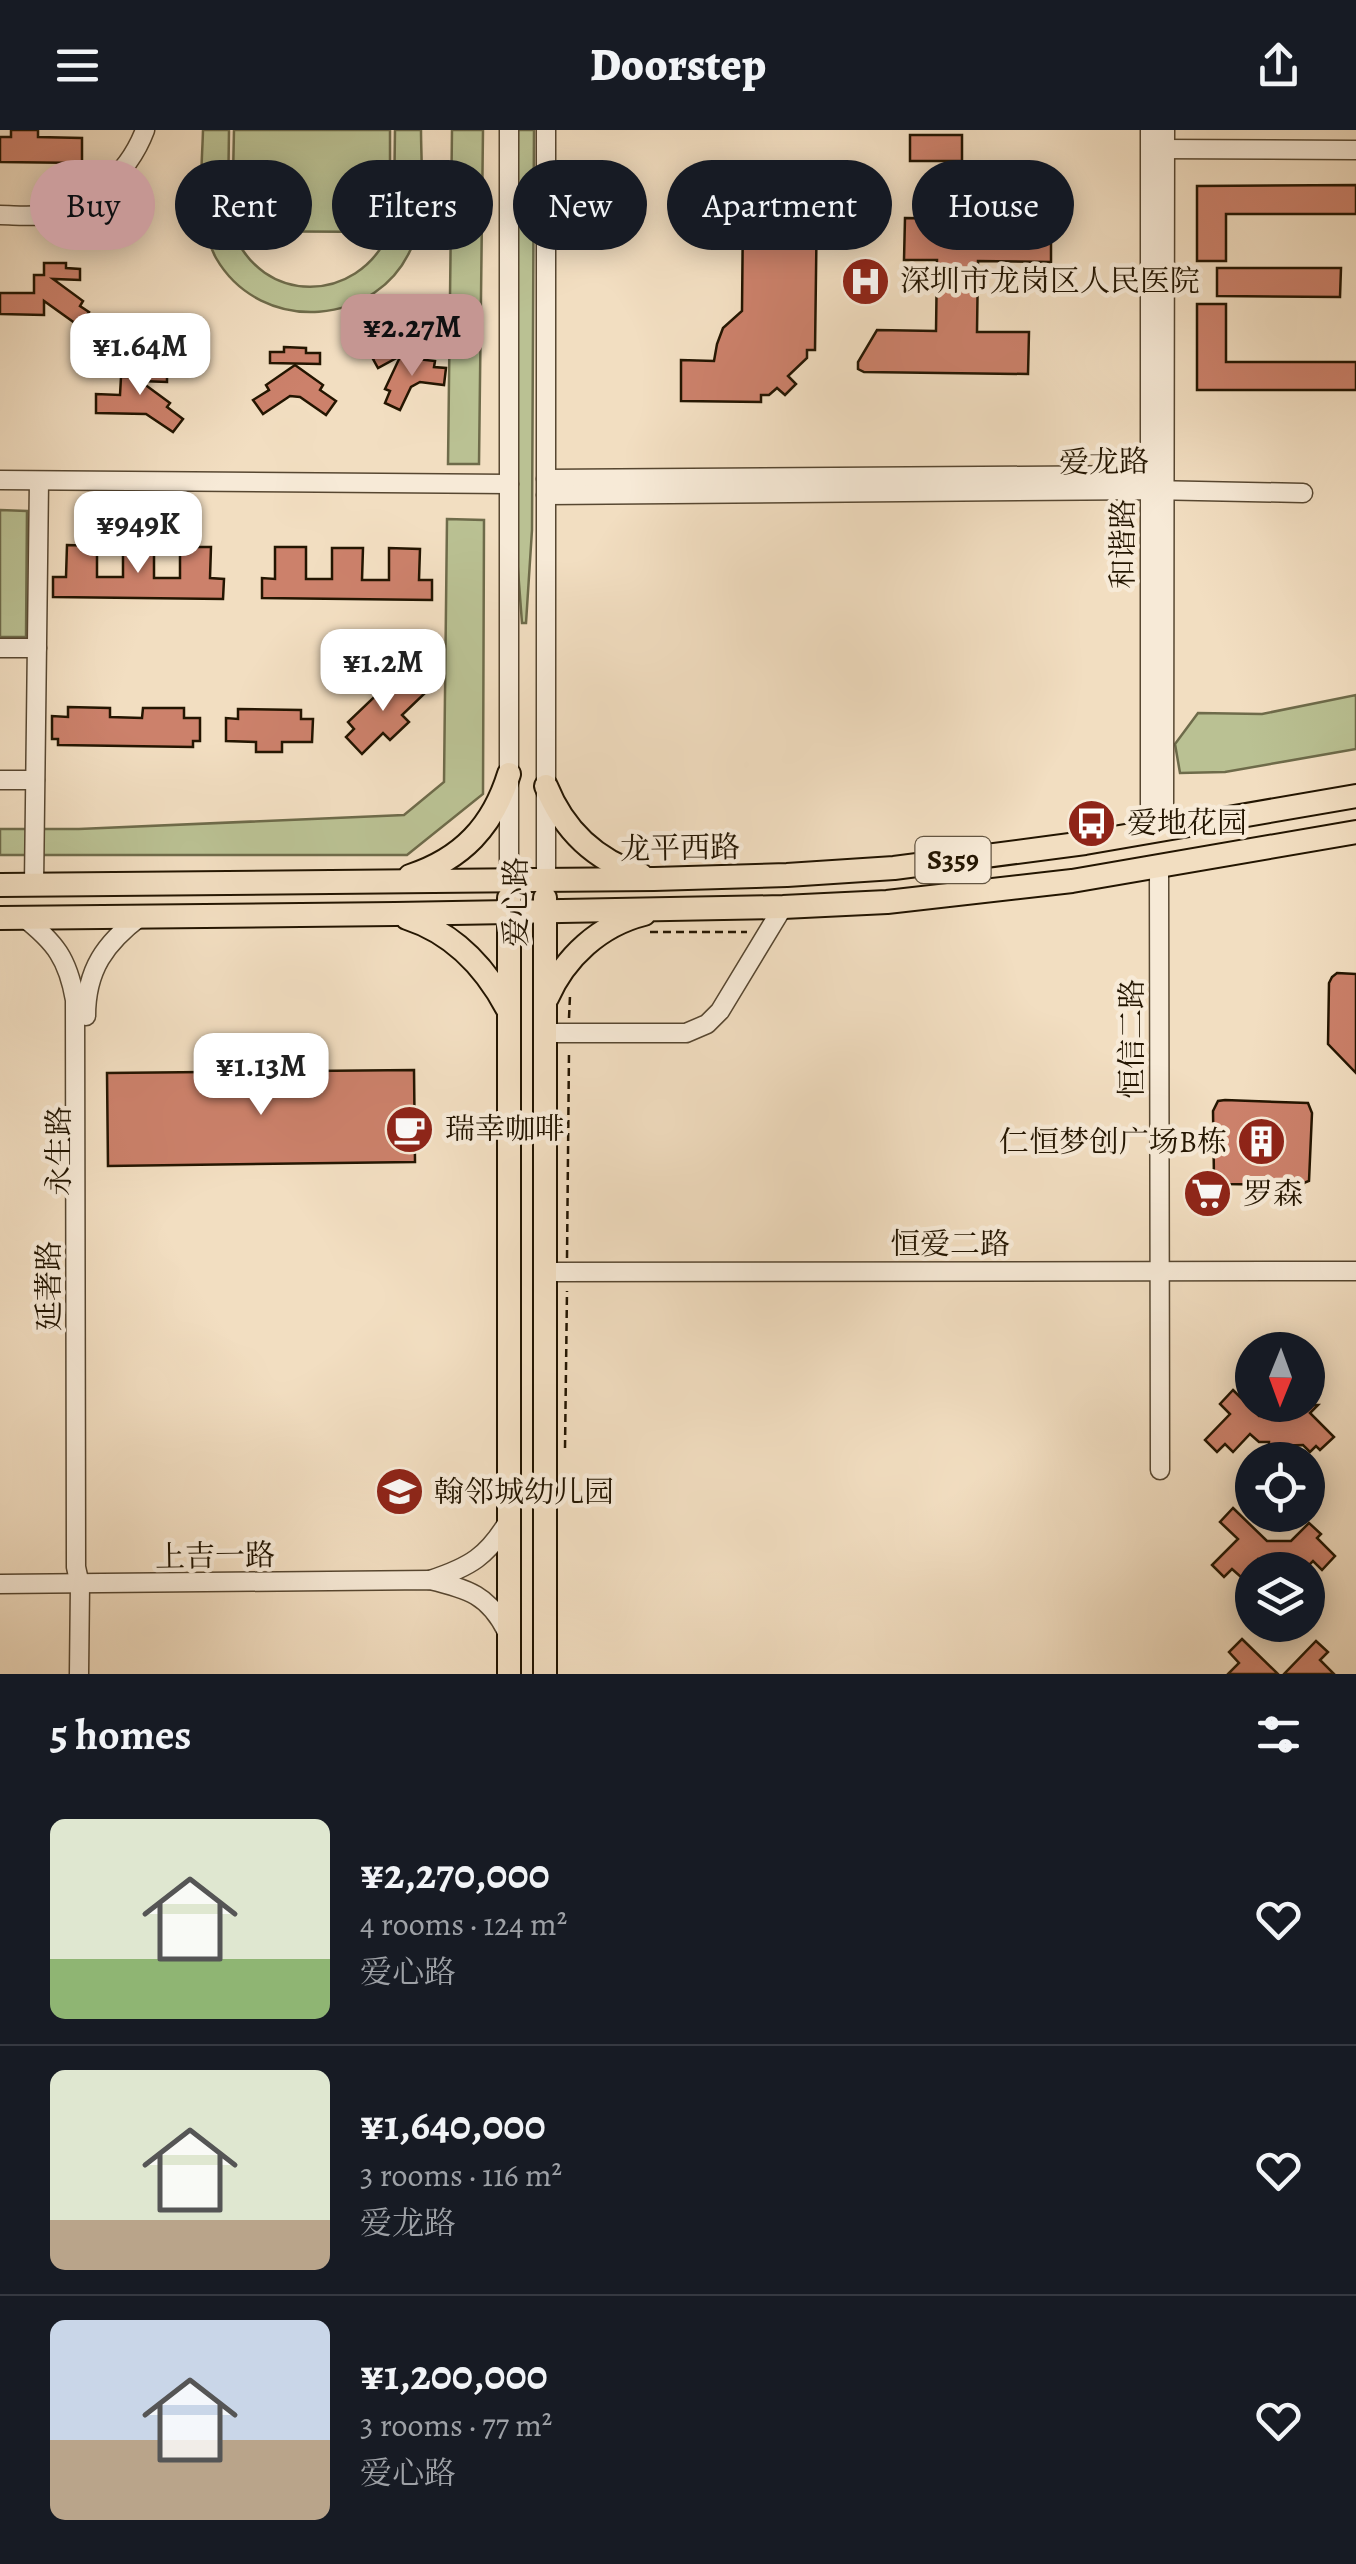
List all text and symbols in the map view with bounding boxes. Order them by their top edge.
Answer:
text: Doorstep [590,34,766,96]
icon: menu [50,38,105,93]
icon: share [1251,38,1306,93]
chip: Buy [30,160,155,250]
chip: Rent [175,160,312,250]
chip: Filters [332,160,493,250]
chip: New [513,160,647,250]
chip: Apartment [667,160,892,250]
chip: House [912,160,1074,250]
hospital icon: 深圳市龙岗区人民医院 [839,255,891,307]
place label: 深圳市龙岗区人民医院 [900,261,1200,301]
pin: ¥2.27M [331,294,493,379]
text: ¥2.27M [363,304,461,348]
pin: ¥1.64M [59,313,221,398]
text: ¥1.64M [92,323,188,367]
street label: 爱龙路 [1059,441,1149,483]
pin: ¥949K [68,491,208,576]
street label: 和谐路 [1103,499,1143,589]
text: ¥949K [96,501,180,545]
pin: ¥1.2M [313,629,453,714]
text: ¥1.2M [343,639,424,683]
bus stop icon: 爱地花园 [1066,797,1118,849]
place label: 爱地花园 [1127,803,1247,843]
street label: 龙平西路 [620,827,740,869]
road number: S359 [916,837,990,883]
street label: 爱心路 [496,857,536,947]
street label: 恒信二路 [1112,979,1152,1099]
pin: ¥1.13M [180,1033,342,1118]
text: ¥1.13M [216,1043,306,1087]
cafe icon: 瑞幸咖啡 [384,1103,436,1155]
street label: 永生路 [39,1106,79,1196]
place label: 瑞幸咖啡 [445,1109,565,1149]
building icon: 仁恒梦创广场B栋 [1236,1116,1288,1168]
place label: 仁恒梦创广场B栋 [999,1122,1227,1162]
supermarket icon: 罗森 [1182,1168,1234,1220]
place label: 罗森 [1243,1174,1303,1214]
street label: 恒爱二路 [890,1224,1010,1264]
street label: 延著路 [29,1241,69,1331]
north arrow [1235,1332,1325,1422]
map controls [1235,1332,1325,1642]
button: locate [1235,1442,1325,1532]
school or university icon: 翰邻城幼儿园 [373,1466,425,1518]
place label: 翰邻城幼儿园 [434,1472,614,1512]
street label: 上吉一路 [155,1535,275,1577]
button: layers [1235,1552,1325,1642]
text: 5 homes [50,1706,191,1763]
icon: filters [1251,1707,1306,1762]
text: ¥2,270,000 [360,1845,550,1902]
icon: home [130,1859,250,1979]
icon: heart [1251,1892,1306,1947]
text: 4 rooms · 124 m² [360,1902,567,1946]
text: 爱心路 [360,1950,456,1994]
text: ¥1,640,000 [360,2096,546,2153]
icon: home [130,2110,250,2230]
icon: heart [1251,2143,1306,2198]
text: 3 rooms · 116 m² [360,2153,562,2197]
text: 爱龙路 [360,2201,456,2245]
text: ¥1,200,000 [360,2346,548,2403]
icon: home [130,2360,250,2480]
icon: heart [1251,2393,1306,2448]
text: 3 rooms · 77 m² [360,2403,552,2447]
text: 爱心路 [360,2451,456,2495]

